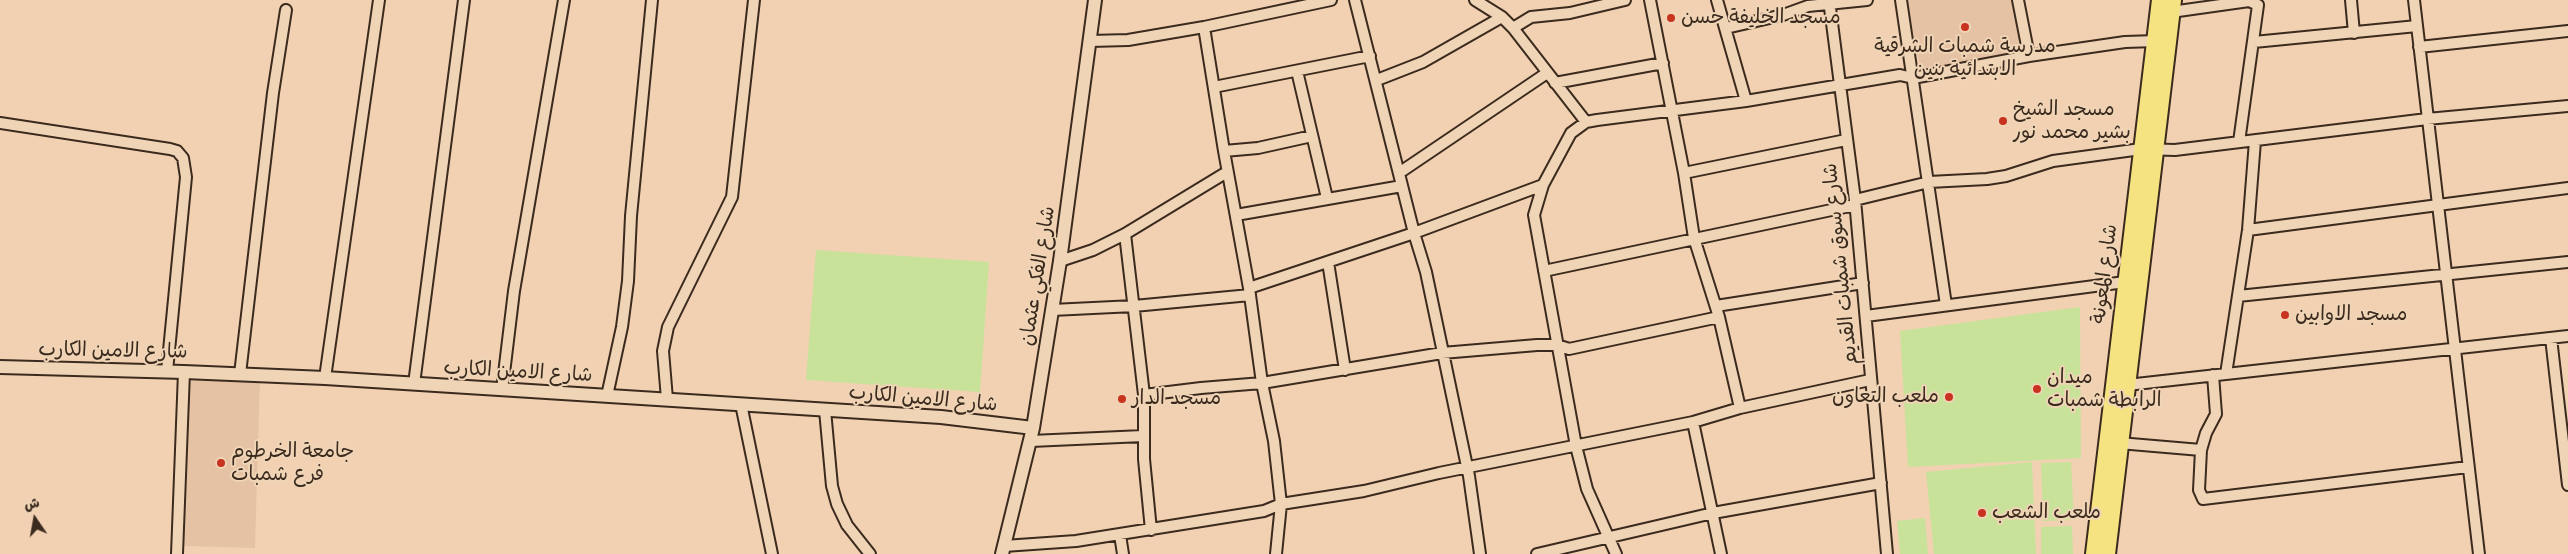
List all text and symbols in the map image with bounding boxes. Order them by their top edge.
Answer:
place label: مسجد الخليفة حسن [1681,6,1841,30]
marker: مسجد الخليفة حسن [1665,12,1677,24]
marker: مدرسة شمبات الشرقية الابتدائية بنين [1959,21,1971,33]
place label: مدرسة شمبات الشرقية الابتدائية بنين [1874,35,2056,82]
place label: مسجد الشيخ بشير محمد نور [2013,98,2131,145]
marker: مسجد الشيخ بشير محمد نور [1997,115,2009,127]
street label: شارع سوق شمبات القديم [1818,162,1864,366]
street label: شارع الفكي عثمان [1015,205,1061,347]
street label: شارع المعونة [2087,223,2123,325]
place label: مسجد الاوابين [2295,303,2407,327]
marker: مسجد الاوابين [2279,309,2291,321]
street label: شارع الامين الكارب [38,338,188,364]
street label: شارع الامين الكارب [443,356,593,388]
place label: ميدان الرابطة شمبات [2047,366,2162,413]
street label: شارع الامين الكارب [848,381,998,417]
marker: ميدان الرابطة شمبات [2031,383,2043,395]
place label: ملعب التعاون [1832,385,1939,409]
place label: مسجد الدار [1132,387,1221,411]
marker: ملعب التعاون [1943,391,1955,403]
marker: مسجد الدار [1116,393,1128,405]
place label: جامعة الخرطوم فرع شمبات [231,440,354,487]
marker: جامعة الخرطوم فرع شمبات [215,457,227,469]
north arrow [10,494,60,544]
text: ش [22,494,41,514]
place label: ملعب الشعب [1992,501,2101,525]
marker: ملعب الشعب [1976,507,1988,519]

